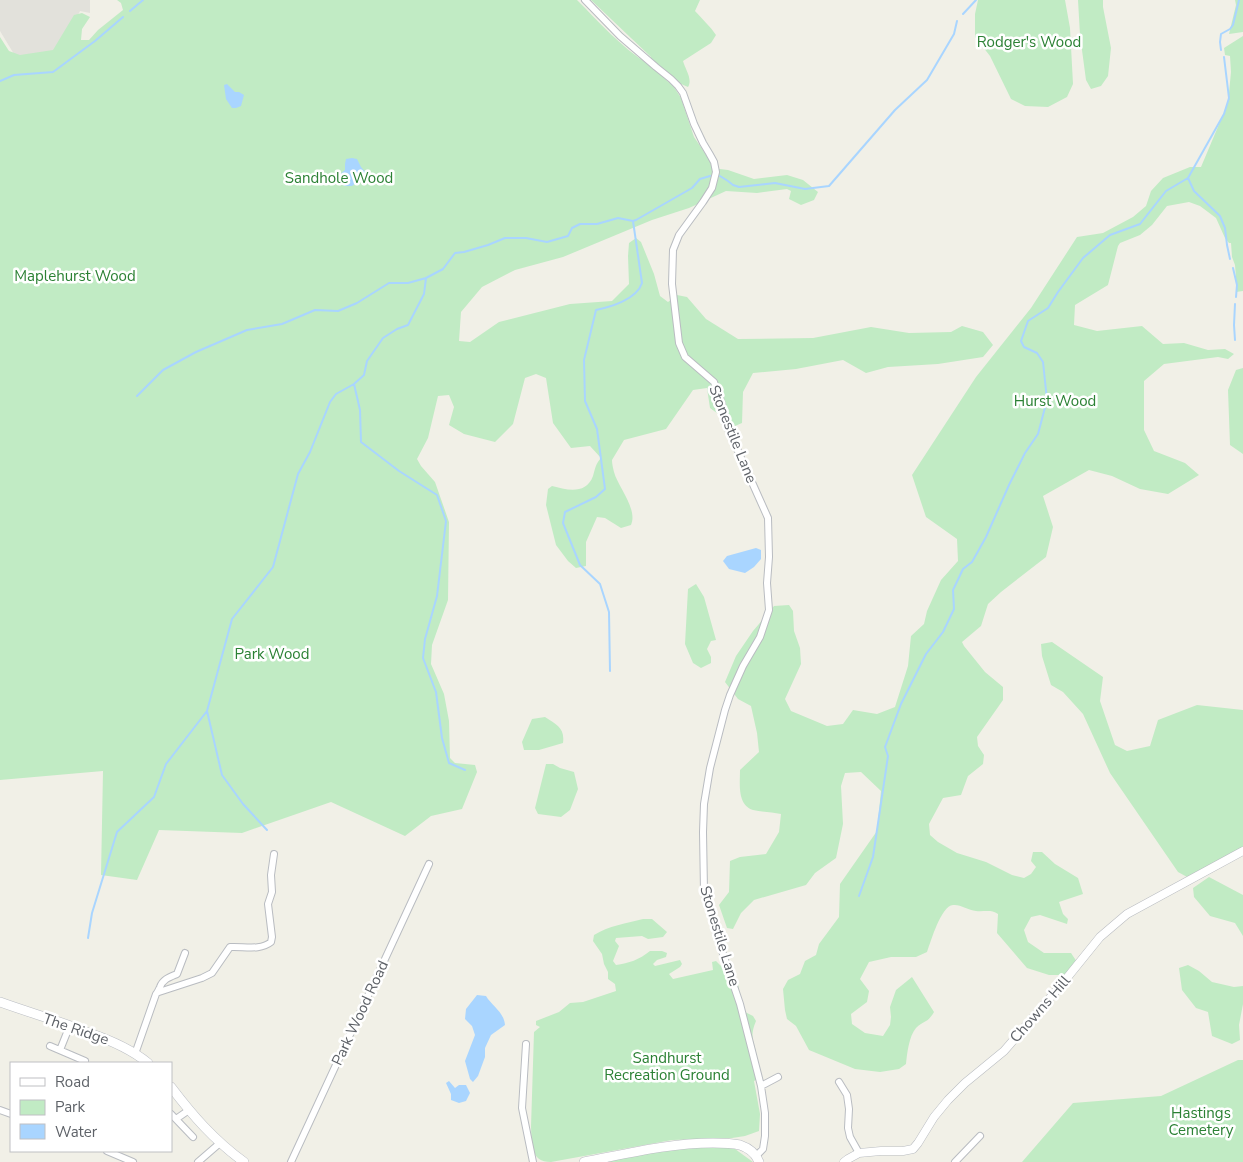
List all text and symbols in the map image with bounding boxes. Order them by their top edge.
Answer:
park label: Rodger's Wood [977,32,1081,52]
park label: Sandhole Wood [285,168,393,188]
park label: Maplehurst Wood [14,266,136,286]
street label: Stonestile Lane [704,382,762,486]
park label: Hurst Wood [1014,391,1096,411]
park label: Park Wood [235,644,309,664]
street label: Stonestile Lane [695,883,745,989]
street label: Park Wood Road [327,957,393,1069]
street label: Chowns Hill [1005,971,1075,1047]
street label: The Ridge [40,1008,112,1050]
park label: Sandhurst Recreation Ground [604,1048,730,1085]
legend [10,1062,172,1152]
text: Road [55,1072,90,1092]
text: Park [55,1097,85,1117]
park label: Hastings Cemetery [1168,1103,1234,1140]
text: Water [55,1122,98,1142]

